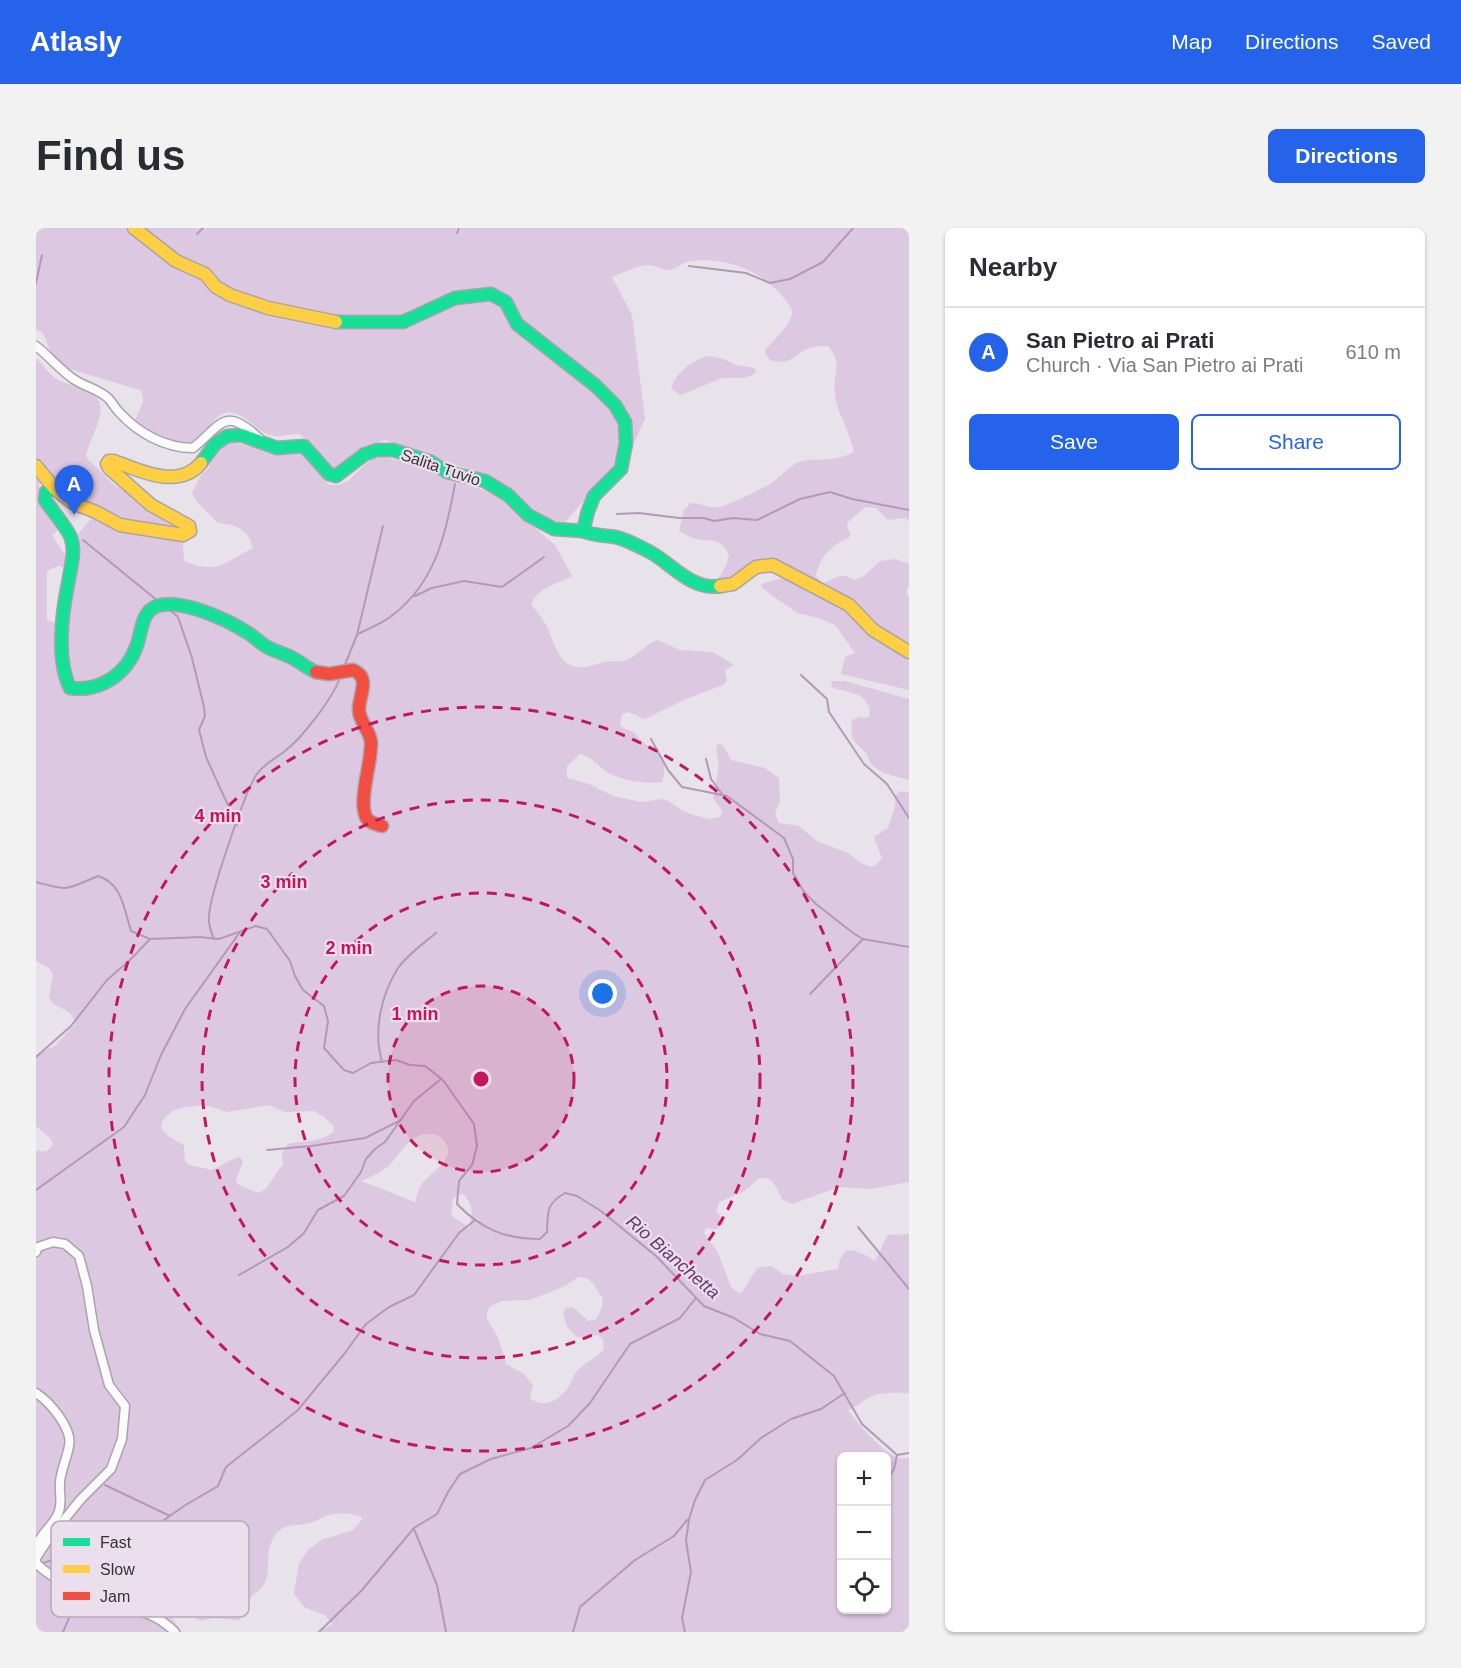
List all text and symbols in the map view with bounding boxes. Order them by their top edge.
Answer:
text: Atlasly [30,26,122,57]
text: Map [1171,30,1212,53]
text: Directions [1245,30,1338,53]
text: Saved [1371,30,1431,53]
button: Directions [1268,129,1425,183]
text: Find us [36,132,185,179]
text: Nearby [969,252,1057,282]
text: San Pietro ai Prati [1026,328,1214,353]
text: A [981,341,996,363]
text: 610 m [1345,341,1401,363]
text: Church · Via San Pietro ai Prati [1026,354,1304,376]
button: Save [969,414,1179,470]
button: Share [1191,414,1401,470]
street label: Salita Tuvio [399,446,483,489]
pin: A [54,466,93,515]
text: 4 min [194,806,242,826]
text: 3 min [260,872,308,892]
text: 2 min [325,938,373,958]
your location [588,979,617,1008]
text: 1 min [391,1004,439,1024]
centre of rings [471,1069,491,1089]
water label: Rio Bianchetta [622,1211,724,1303]
map controls [837,1452,891,1614]
button: + [837,1452,891,1506]
button: − [837,1506,891,1560]
legend [51,1521,249,1617]
text: Fast [100,1534,132,1551]
button: locate [837,1560,891,1614]
text: Slow [100,1561,135,1578]
text: Jam [100,1588,130,1605]

